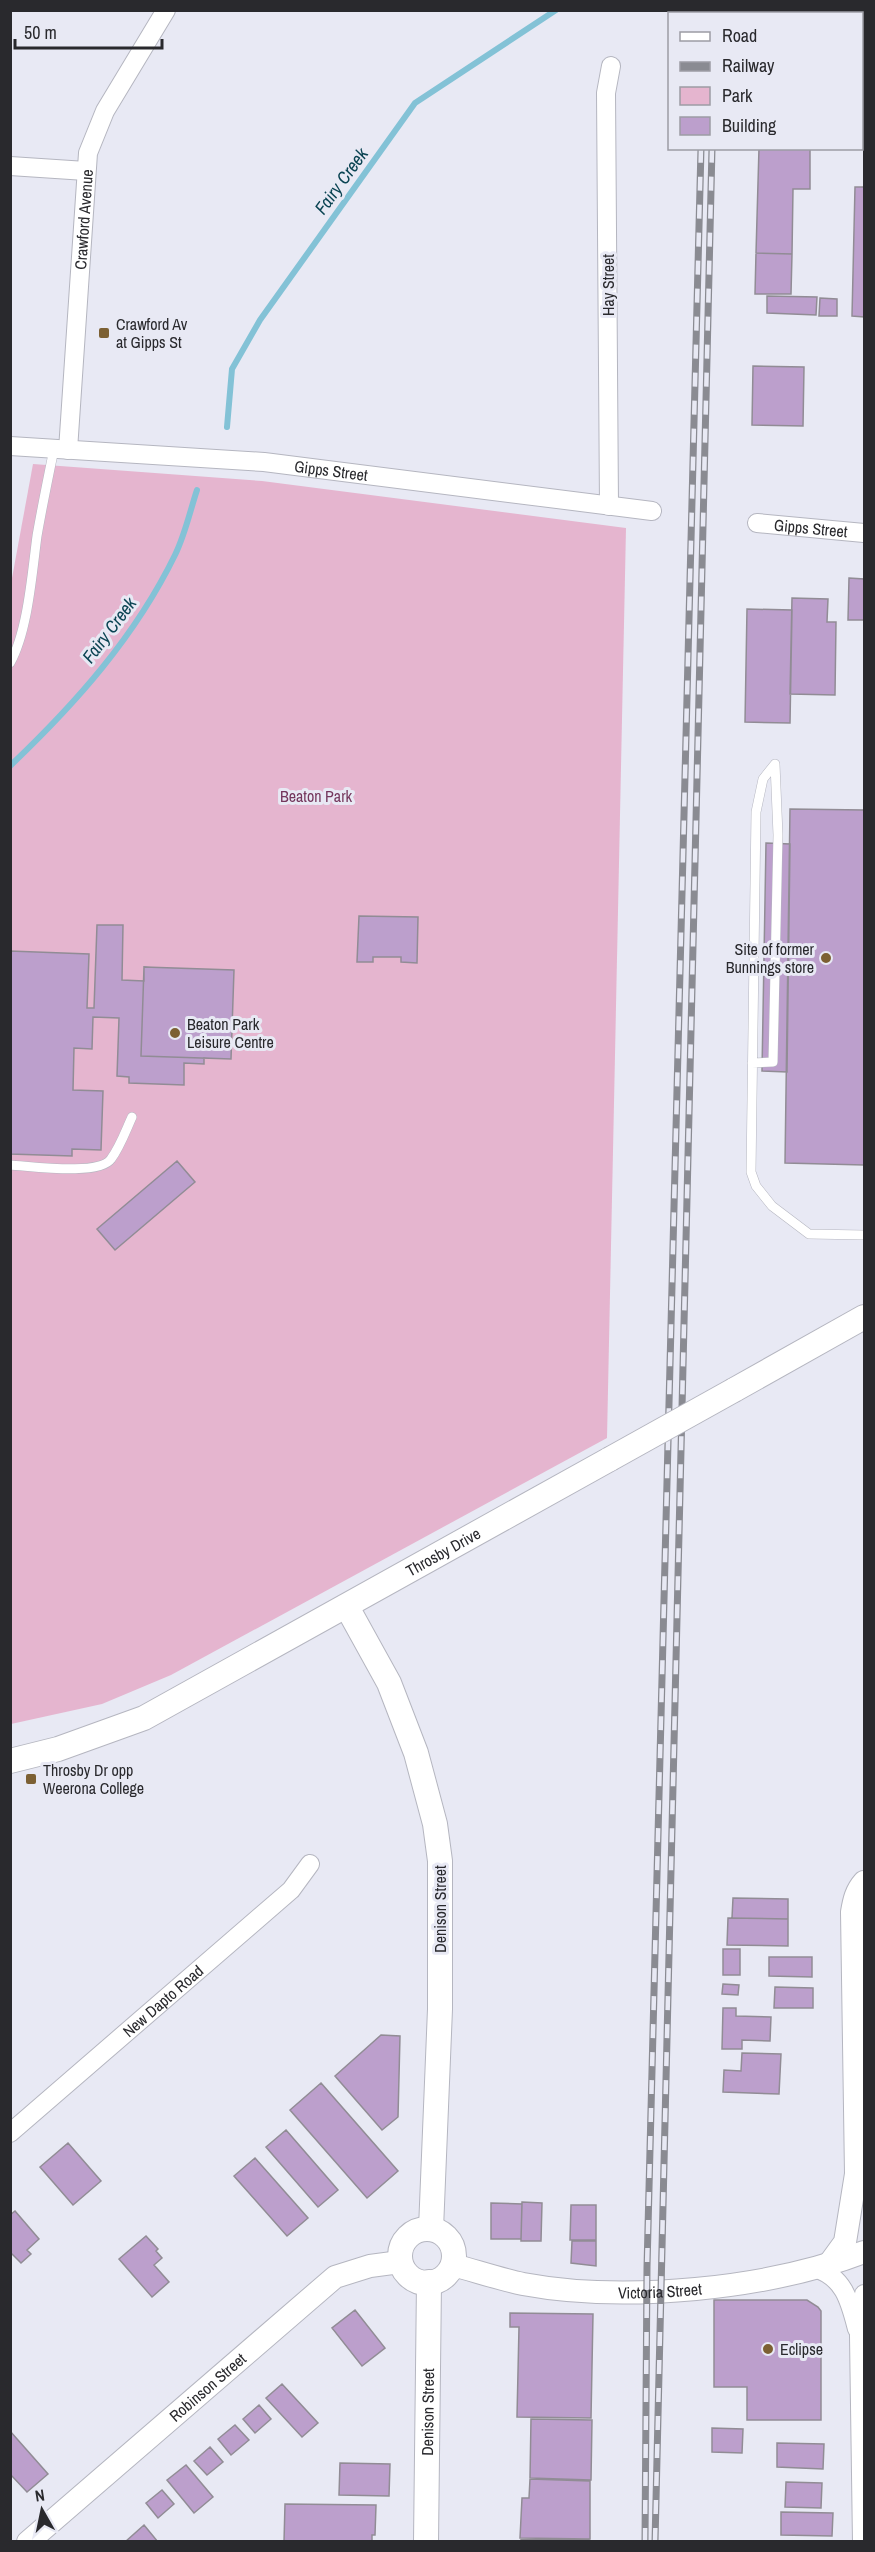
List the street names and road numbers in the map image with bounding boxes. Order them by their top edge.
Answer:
street label: Crawford Avenue [69,169,98,270]
street label: Hay Street [597,254,619,316]
street label: Gipps Street [293,455,369,486]
street label: Gipps Street [773,514,849,542]
street label: Throsby Drive [402,1522,484,1581]
street label: Denison Street [429,1865,451,1953]
street label: New Dapto Road [118,1960,208,2042]
street label: Victoria Street [618,2277,703,2303]
street label: Robinson Street [164,2348,251,2426]
street label: Denison Street [416,2368,439,2456]

